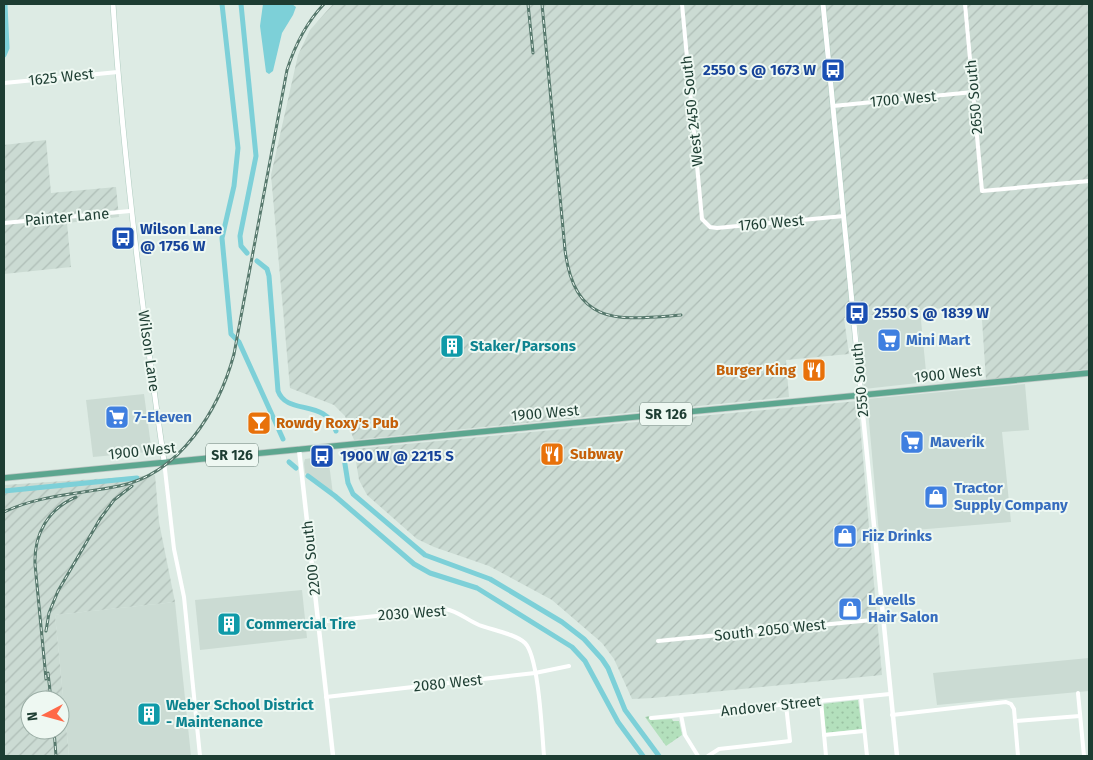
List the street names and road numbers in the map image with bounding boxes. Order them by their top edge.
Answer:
street label: West 2450 South [677,55,707,167]
street label: 2650 South [962,59,986,135]
street label: 1625 West [27,65,95,89]
street label: 1700 West [869,87,938,111]
street label: Painter Lane [24,204,110,230]
street label: 1760 West [737,211,805,235]
street label: Wilson Lane [134,309,164,393]
street label: 2550 South [848,342,872,418]
street label: 1900 West [913,361,983,387]
street label: 1900 West [510,401,580,425]
road number: SR 126 [640,402,692,426]
street label: 1900 West [107,438,177,464]
road number: SR 126 [206,444,258,466]
street label: 2200 South [298,520,324,596]
street label: 2030 West [377,602,447,624]
street label: South 2050 West [713,615,827,645]
street label: 2080 West [413,670,484,696]
street label: Andover Street [720,692,823,720]

